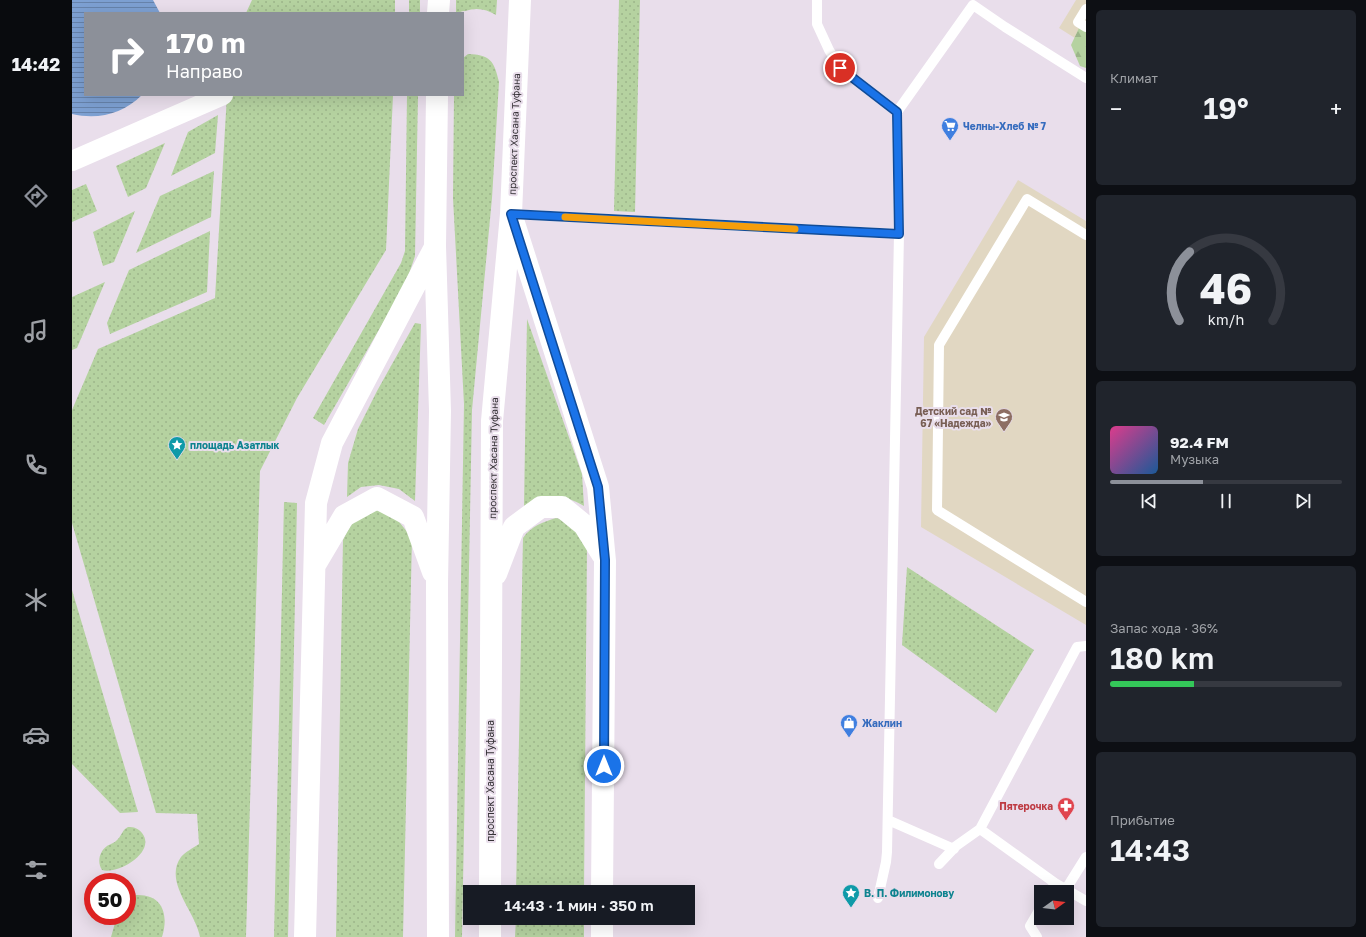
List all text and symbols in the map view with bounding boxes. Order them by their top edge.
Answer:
text: 170 m [166,26,245,59]
icon: right [100,28,152,80]
pin [823,51,857,85]
text: 14:42 [12,53,60,75]
icon: arrive [829,57,851,79]
text: Направо [166,60,243,82]
text: Климат [1110,70,1158,86]
street label: проспект Хасана Туфана [506,73,522,195]
text: 19° [1203,90,1249,126]
text: − [1110,95,1122,122]
text: + [1330,95,1342,122]
supermarket icon: Челны-Хлеб № 7 [940,116,960,141]
place label: Челны-Хлеб № 7 [963,120,1047,132]
icon: directions [22,182,50,210]
text: 46 [1200,263,1252,313]
text: km/h [1208,311,1244,328]
icon: music [22,317,50,345]
street label: проспект Хасана Туфана [486,397,500,519]
place label: Детский сад № 67 «Надежда» [915,405,992,429]
school or university icon: Детский сад № 67 «Надежда» [994,407,1014,432]
text: 92.4 FM [1170,433,1229,451]
place icon: площадь Азатлык [167,435,187,460]
place label: площадь Азатлык [190,439,280,451]
icon: phone [22,451,50,479]
text: Музыка [1170,451,1219,467]
icon: previous [1138,490,1160,512]
icon: pause [1215,490,1237,512]
icon: next [1292,490,1314,512]
icon: climate [22,586,50,614]
text: Запас хода · 36% [1110,620,1218,636]
text: 180 km [1110,640,1214,676]
shop icon: Жаклин [839,713,859,738]
place label: Жаклин [862,717,902,729]
street label: проспект Хасана Туфана [484,720,496,842]
icon: car [22,721,50,749]
position arrow [583,745,625,787]
pharmacy icon: Пятерочка [1056,796,1076,821]
place label: Пятерочка [999,800,1053,812]
text: Прибытие [1110,812,1175,828]
text: 14:43 [1110,832,1190,868]
icon: filters [22,856,50,884]
speed limit sign: 50 [84,873,136,925]
place icon: В. П. Филимонову [841,883,861,908]
north arrow [1034,885,1074,925]
map controls [1034,885,1074,925]
place label: В. П. Филимонову [864,887,954,899]
text: 14:43 · 1 мин · 350 m [504,896,654,914]

